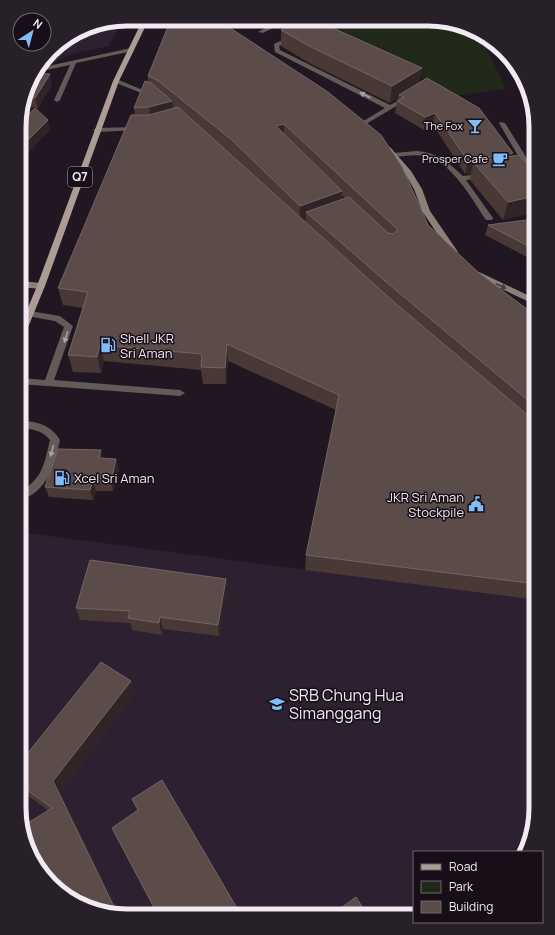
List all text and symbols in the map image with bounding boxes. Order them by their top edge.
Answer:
north arrow [12,12,52,52]
text: N [31,15,46,32]
one-way arrow [359,92,370,98]
bar icon: The Fox [466,117,484,135]
place label: The Fox [424,118,463,133]
cafe icon: Prosper Cafe [491,150,509,168]
place label: Prosper Cafe [422,151,489,166]
road number: Q7 [68,167,92,187]
one-way arrow [495,283,506,289]
place label: Shell JKR Sri Aman [120,329,174,362]
one-way arrow [62,331,68,343]
fuel station icon: Shell JKR Sri Aman [99,336,117,354]
one-way arrow [49,445,55,457]
fuel station icon: Xcel Sri Aman [53,469,71,487]
place label: Xcel Sri Aman [74,469,154,487]
place label: JKR Sri Aman Stockpile [387,488,464,521]
public building icon: JKR Sri Aman Stockpile [467,495,485,513]
place label: SRB Chung Hua Simanggang [289,684,404,724]
school or university icon: SRB Chung Hua Simanggang [268,695,286,713]
legend [413,851,543,923]
text: Road [449,858,477,875]
text: Park [449,878,474,895]
text: Building [449,898,493,915]

